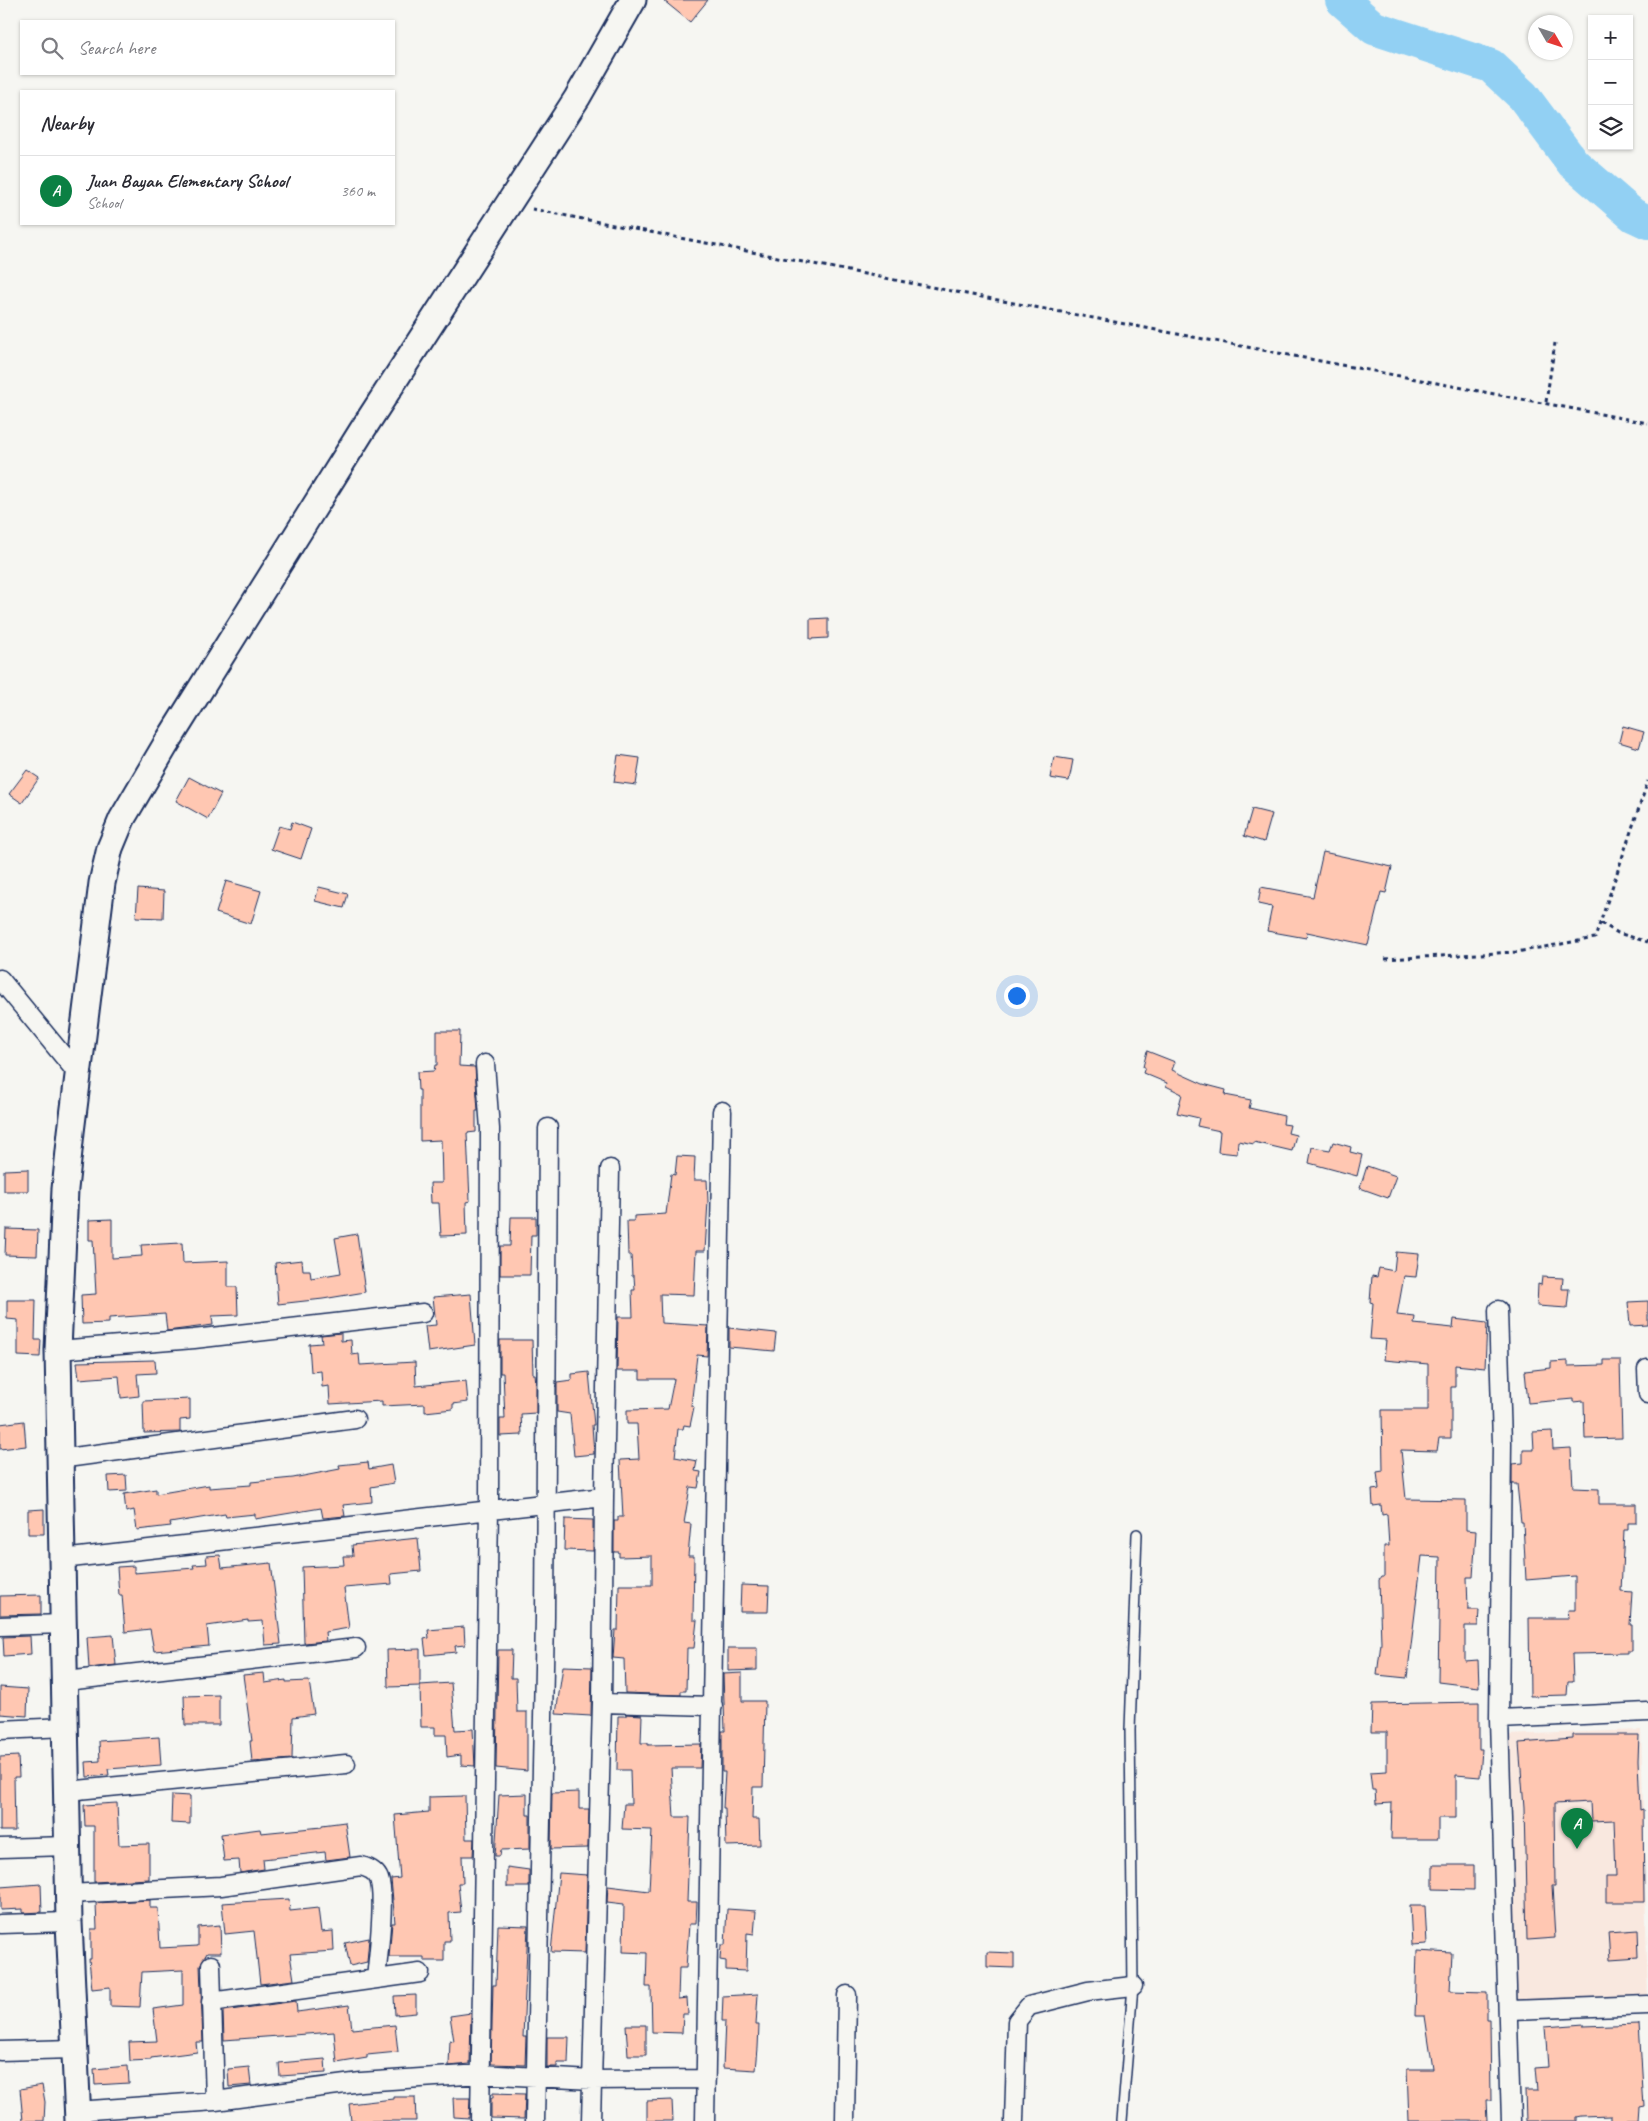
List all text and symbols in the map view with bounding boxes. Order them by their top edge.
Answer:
north arrow [1528,15,1573,60]
map controls [1588,15,1633,150]
button: + [1588,15,1633,60]
search box [20,20,395,75]
icon: search [38,34,66,62]
text: Search here [78,36,155,60]
button: − [1588,60,1633,105]
button: layers [1588,105,1633,150]
text: Nearby [40,110,93,136]
text: Juan Bayan Elementary School [87,169,288,193]
text: A [52,181,60,201]
text: 360 m [341,181,375,201]
text: School [87,193,121,213]
your location [1004,983,1030,1009]
pin: A [1561,1808,1593,1849]

